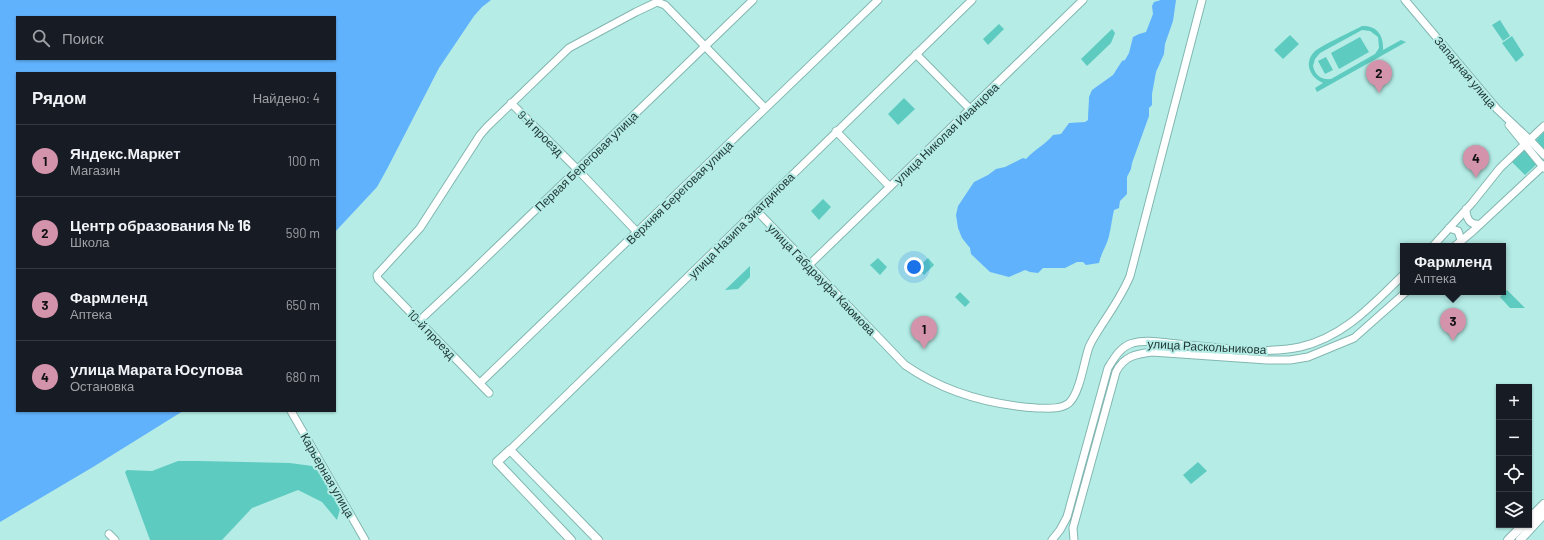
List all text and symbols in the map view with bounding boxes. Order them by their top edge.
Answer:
search box [16,16,336,60]
icon: search [30,27,52,49]
text: Поиск [62,29,104,47]
street label: Западная улица [1431,33,1500,112]
pin: 2 [1366,60,1392,93]
street label: улица Николая Иванцова [891,79,1002,187]
text: Рядом [32,87,87,107]
text: Найдено: 4 [253,90,320,106]
street label: 9-й проезд [515,107,567,159]
street label: Первая Береговая улица [532,108,641,214]
street label: Верхняя Береговая улица [623,137,736,247]
text: Яндекс.Маркет [70,144,181,162]
pin: 4 [1463,145,1489,178]
text: 1 [43,153,47,169]
text: 100 m [287,153,320,169]
text: Магазин [70,162,120,178]
street label: улица Назипа Зиатдинова [685,169,798,281]
text: Центр образования № 16 [70,216,251,234]
street label: улица Габдрауфа Каюмова [764,220,879,339]
text: 2 [41,225,49,241]
text: 590 m [286,225,320,241]
text: Школа [70,234,110,250]
popup [1400,243,1506,295]
text: Фармленд [1414,252,1492,270]
your location [904,257,924,277]
text: Аптека [1414,270,1456,286]
text: Фармленд [70,288,147,306]
text: 3 [41,297,49,313]
text: 650 m [286,297,320,313]
text: Аптека [70,306,112,322]
street label: 10-й проезд [404,306,459,362]
pin: 3 [1440,308,1466,341]
pin: 1 [911,316,937,349]
street label: улица Раскольникова [1147,336,1267,357]
text: улица Марата Юсупова [70,360,243,378]
text: 4 [41,369,49,385]
text: 680 m [286,369,320,385]
text: Остановка [70,378,134,394]
map controls [1496,384,1532,528]
button: + [1496,384,1532,420]
button: − [1496,420,1532,456]
street label: Карьерная улица [297,430,358,520]
button: locate [1496,456,1532,492]
button: layers [1496,492,1532,528]

